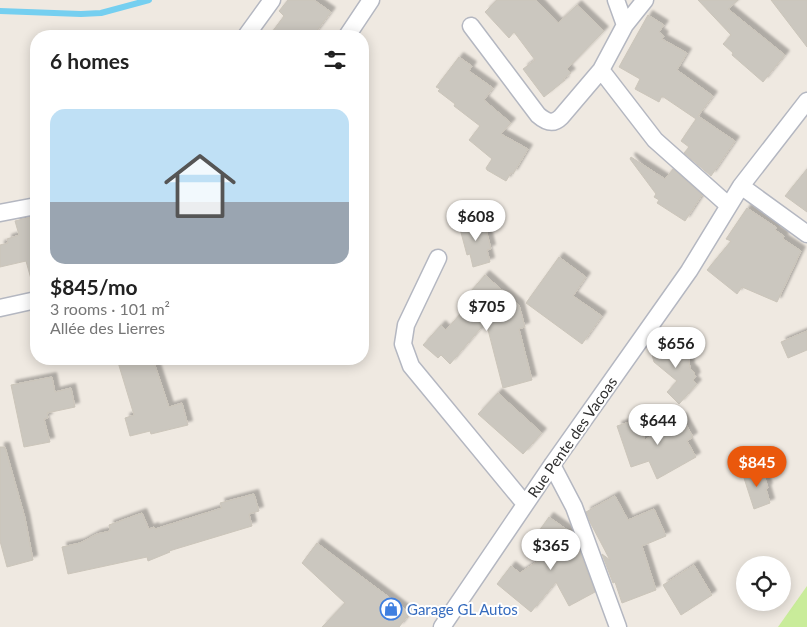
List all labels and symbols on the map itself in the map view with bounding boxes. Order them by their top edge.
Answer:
pin: $608 [446,200,506,242]
pin: $705 [457,290,517,332]
pin: $656 [646,326,706,369]
street label: Rue Pente des Vacoas [524,373,620,501]
pin: $644 [628,404,688,446]
pin: $845 [727,446,787,488]
pin: $365 [521,528,581,571]
shop icon: Garage GL Autos [379,597,403,621]
place label: Garage GL Autos [407,600,518,618]

